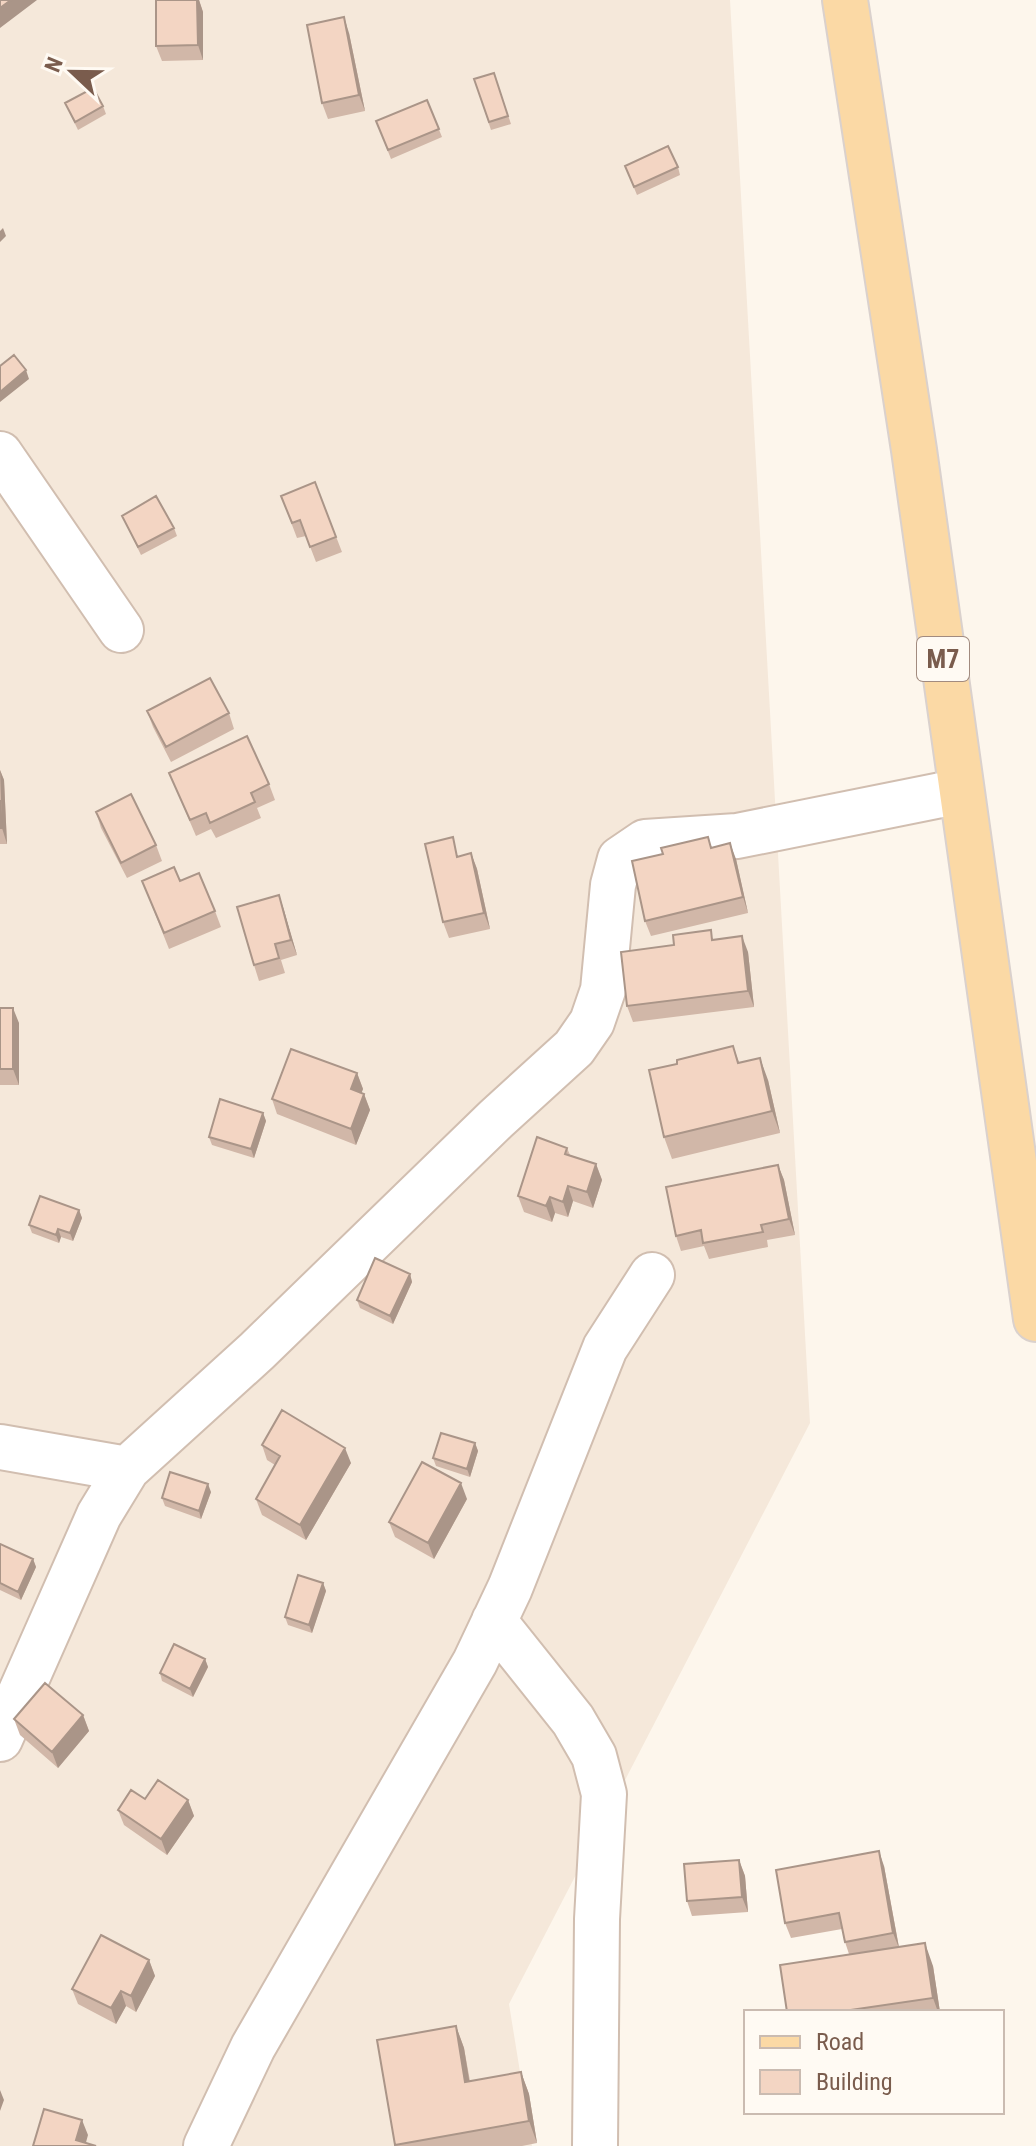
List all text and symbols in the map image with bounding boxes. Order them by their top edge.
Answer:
north arrow [32,32,112,112]
text: N [40,54,68,76]
road number: M7 [917,637,969,681]
legend [744,2010,1004,2114]
text: Road [816,2028,864,2056]
text: Building [816,2068,893,2096]

